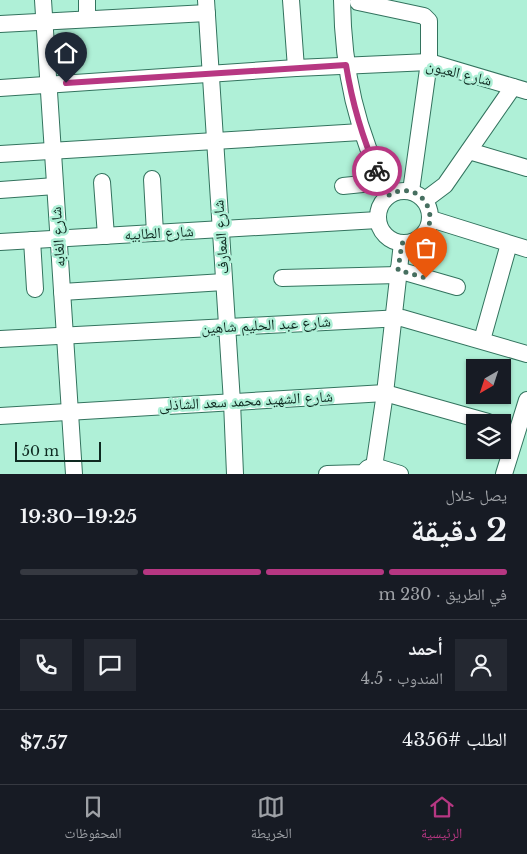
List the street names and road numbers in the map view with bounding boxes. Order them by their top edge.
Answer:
street label: شارع العيون [424,55,494,91]
street label: شارع المعارف [208,199,234,275]
street label: شارع الغابه [46,206,70,268]
street label: شارع الطابيه [124,221,194,245]
street label: شارع عبد الحليم شاهين [201,312,331,338]
street label: شارع الشهيد محمد سعد الشاذلى [159,386,334,416]

